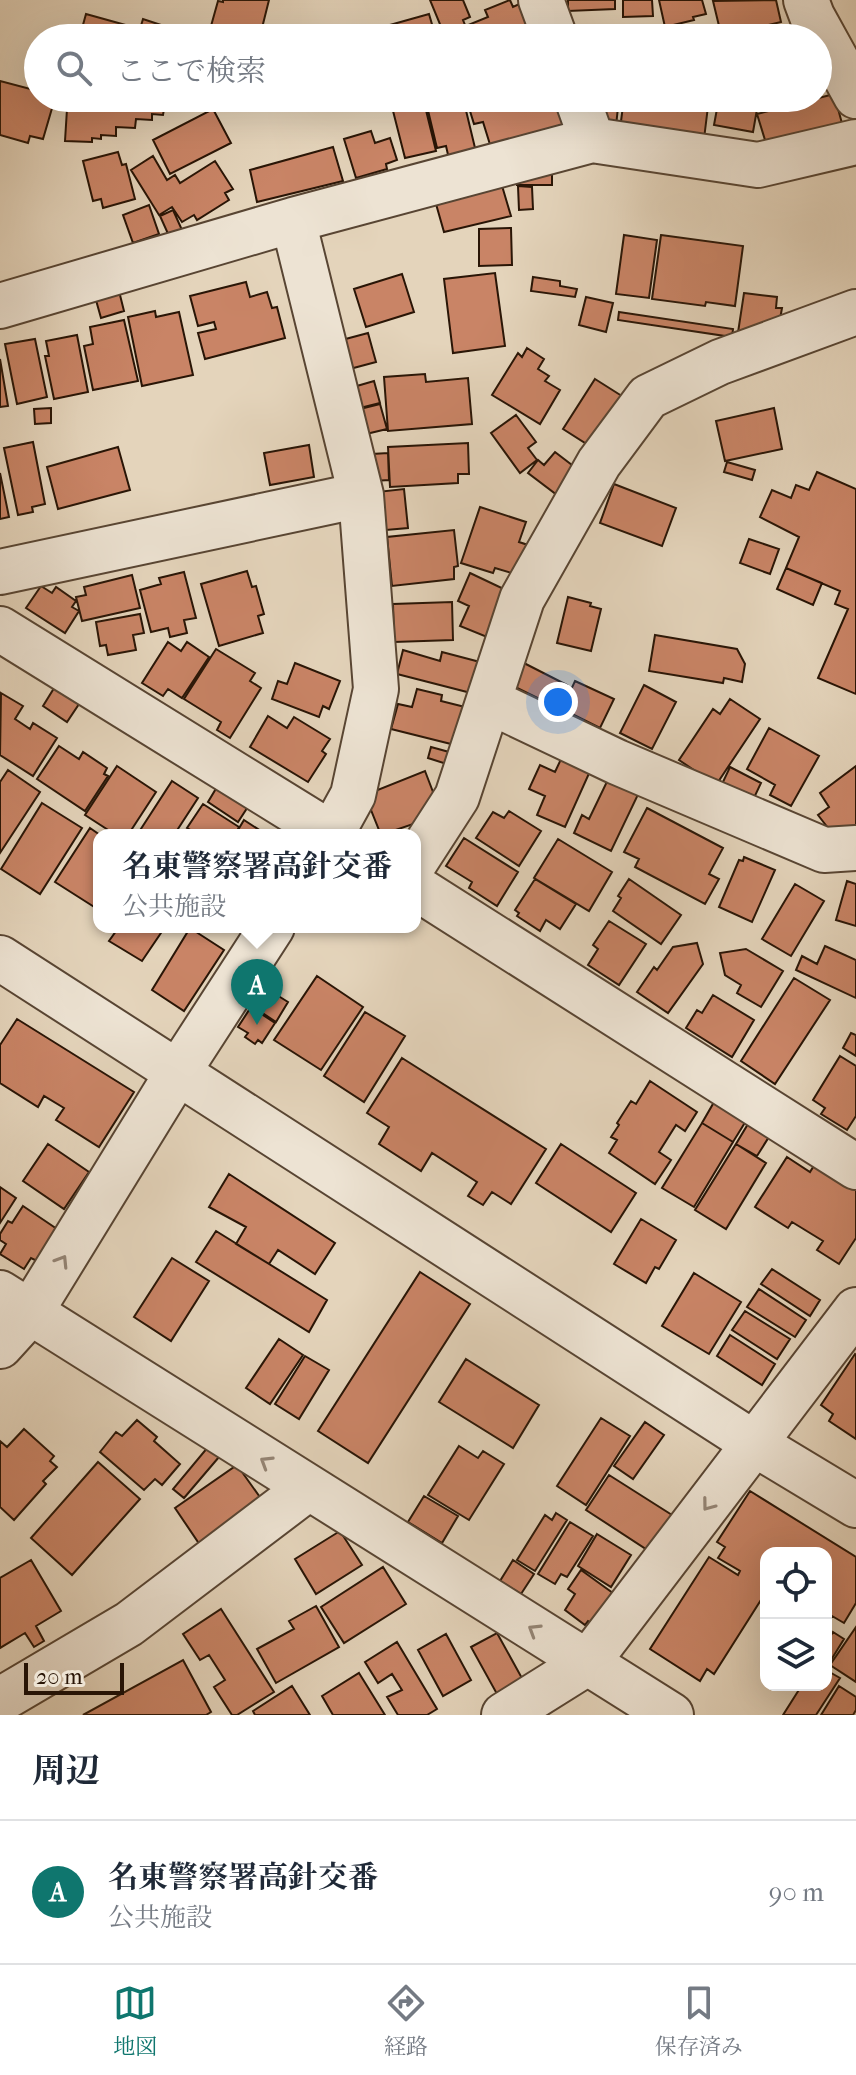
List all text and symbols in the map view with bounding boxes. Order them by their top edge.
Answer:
search box [24,24,832,112]
icon: search [52,46,96,90]
text: ここで検索 [116,54,266,89]
your location [538,682,578,722]
popup [93,829,421,933]
text: 名東警察署高針交番 [122,849,392,884]
text: 公共施設 [122,891,226,922]
pin: A [231,959,283,1025]
one-way arrow [52,1255,68,1270]
one-way arrow [260,1457,275,1472]
one-way arrow [703,1497,717,1511]
map controls [760,1547,832,1691]
button: locate [760,1547,832,1619]
button: layers [760,1619,832,1691]
one-way arrow [528,1624,543,1639]
scale bar [24,1659,124,1695]
text: 20 m [36,1664,82,1690]
text: 周辺 [32,1751,100,1791]
text: 名東警察署高針交番 [108,1860,378,1895]
text: A [50,1877,66,1908]
text: 90 m [769,1877,824,1908]
text: 公共施設 [108,1902,212,1933]
tab: 地図 [113,1981,157,2060]
tab: 経路 [384,1981,428,2060]
tab: 保存済み [655,1981,743,2060]

